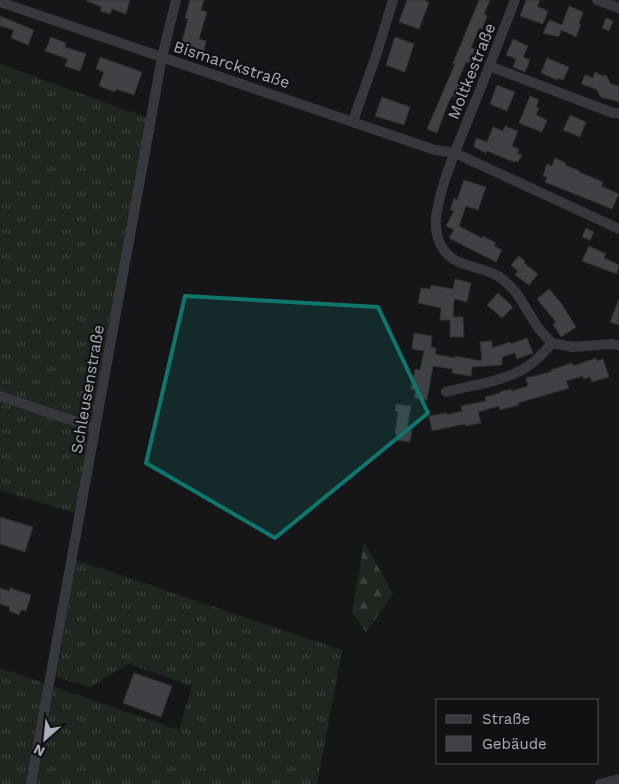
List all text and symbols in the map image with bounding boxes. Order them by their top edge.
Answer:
street label: Moltkestraße [444,20,499,122]
street label: Bismarckstraße [171,37,292,92]
street label: Schleusenstraße [67,323,108,455]
legend [436,699,599,764]
text: Straße [482,710,530,728]
north arrow [20,714,70,764]
text: Gebäude [482,735,547,753]
text: N [31,741,47,760]

